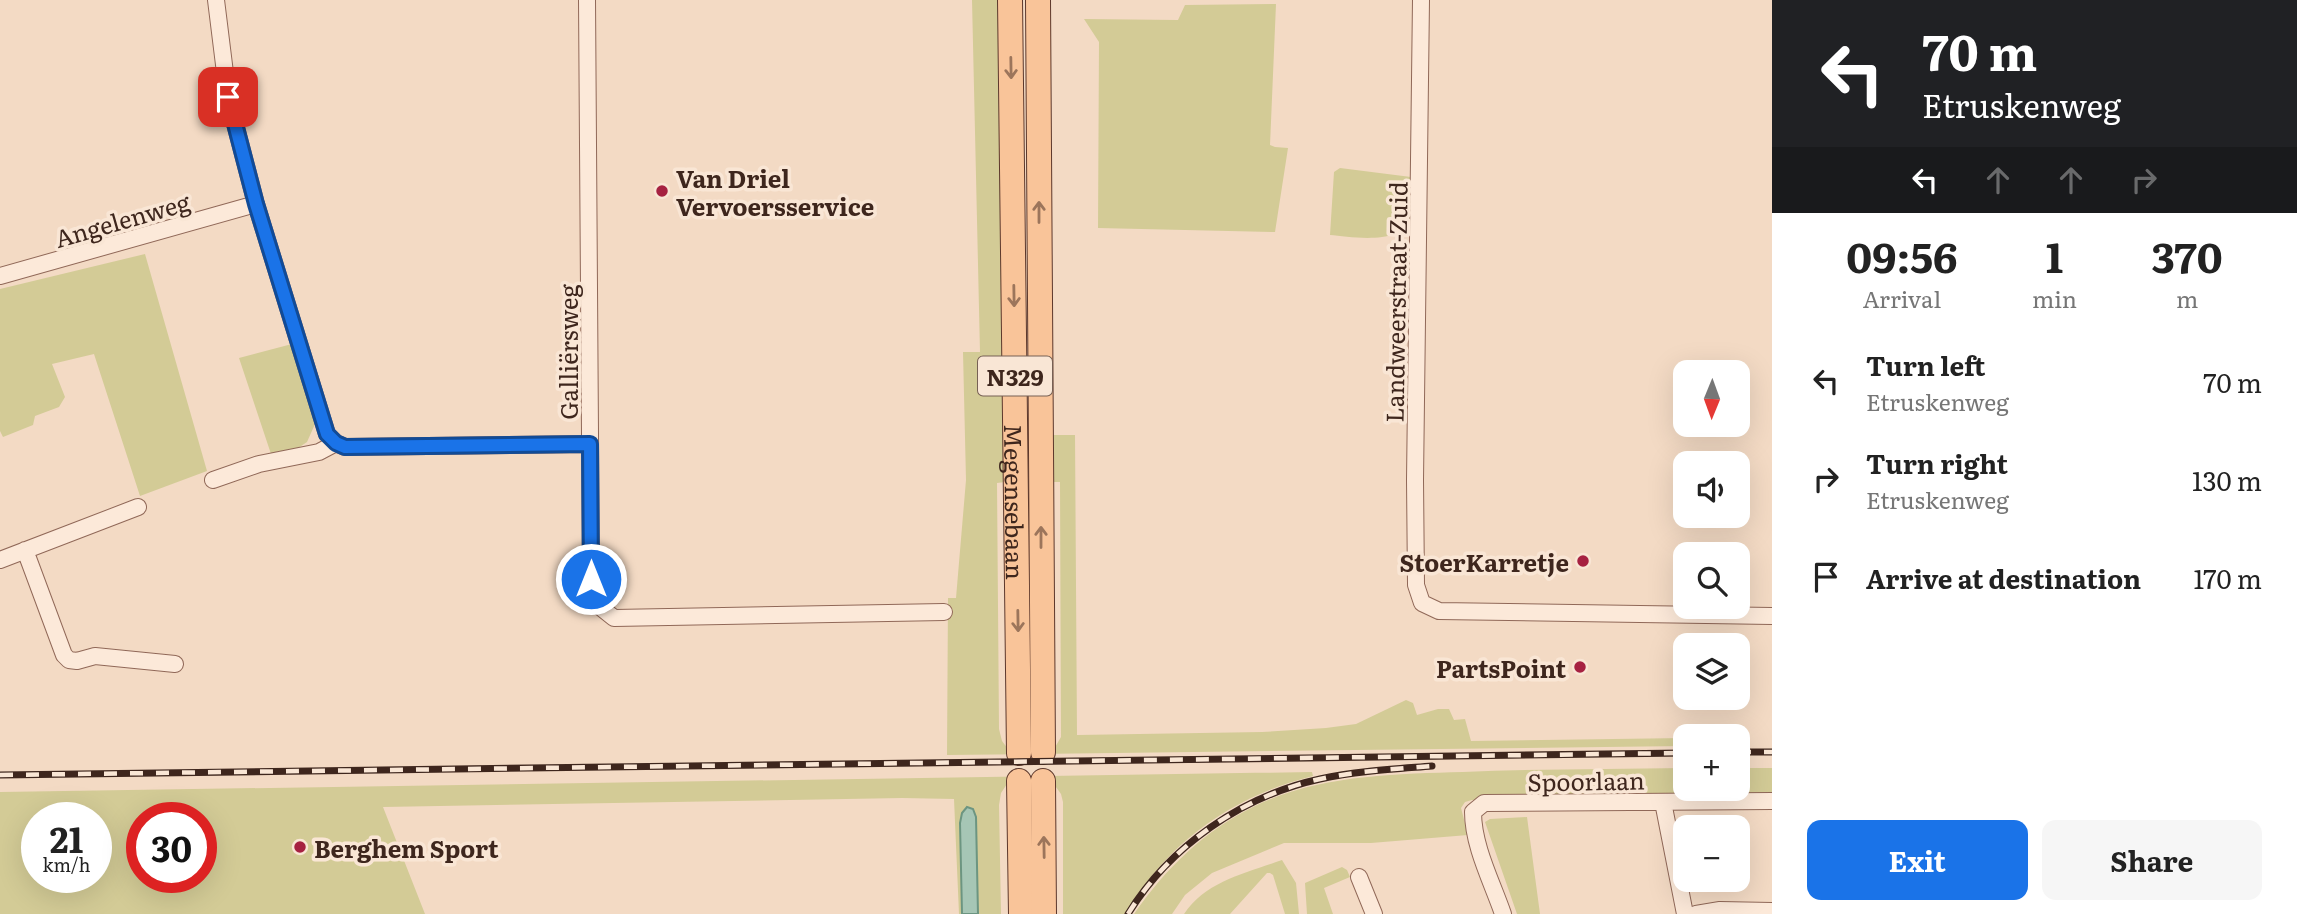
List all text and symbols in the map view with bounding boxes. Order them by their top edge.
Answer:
text: 70 m [1922,13,2037,86]
icon: left [1807,28,1898,119]
one-way arrow [1004,56,1018,79]
pin [198,67,258,127]
icon: arrive [209,78,247,116]
text: Etruskenweg [1922,80,2121,128]
place label: Van Driel Vervoersservice [676,160,874,223]
icon: left [1906,161,1944,199]
icon: ahead [1979,161,2017,199]
icon: ahead [2052,161,2090,199]
icon: right [2125,161,2163,199]
street label: Landweerstraat-Zuid [1375,181,1415,423]
street label: Angelenweg [50,183,194,255]
marker: Van Driel Vervoersservice [654,183,670,199]
one-way arrow [1032,200,1046,223]
text: 09:56 [1846,224,1958,286]
text: 1 [2046,224,2063,286]
text: 370 [2151,224,2223,286]
text: Arrival [1863,281,1941,315]
text: min [2032,281,2077,315]
text: m [2176,281,2198,315]
street label: Galliërsweg [550,284,585,420]
one-way arrow [1007,284,1021,307]
text: Turn left [1866,345,1985,384]
road number: N329 [978,356,1052,396]
north arrow [1673,360,1750,438]
map controls [1673,360,1750,892]
icon: left [1807,362,1845,400]
text: 70 m [2203,362,2262,401]
text: Etruskenweg [1866,384,2009,418]
street label: Megensebaan [998,424,1034,580]
text: Turn right [1866,443,2008,482]
button: sound [1673,451,1750,528]
icon: right [1807,460,1845,498]
text: 130 m [2192,460,2262,499]
text: Etruskenweg [1866,482,2009,516]
one-way arrow [1035,526,1048,549]
position arrow [554,542,628,616]
button: search [1673,542,1750,619]
place label: StoerKarretje [1399,544,1569,579]
marker: StoerKarretje [1575,553,1591,569]
icon: arrive [1807,558,1845,596]
text: Arrive at destination [1866,558,2141,597]
text: 170 m [2194,558,2262,597]
one-way arrow [1011,609,1025,632]
button: layers [1673,633,1750,710]
place label: PartsPoint [1436,650,1566,685]
marker: PartsPoint [1572,659,1588,675]
button: + [1673,724,1750,801]
street label: Spoorlaan [1527,761,1645,799]
speed limit sign: 30 [126,802,217,893]
text: 21 [50,812,83,864]
button: − [1673,815,1750,892]
button: Exit [1807,820,2028,900]
button: Share [2042,820,2262,900]
place label: Berghem Sport [314,830,499,865]
one-way arrow [1037,836,1050,859]
marker: Berghem Sport [292,839,308,855]
text: km/h [43,851,90,878]

